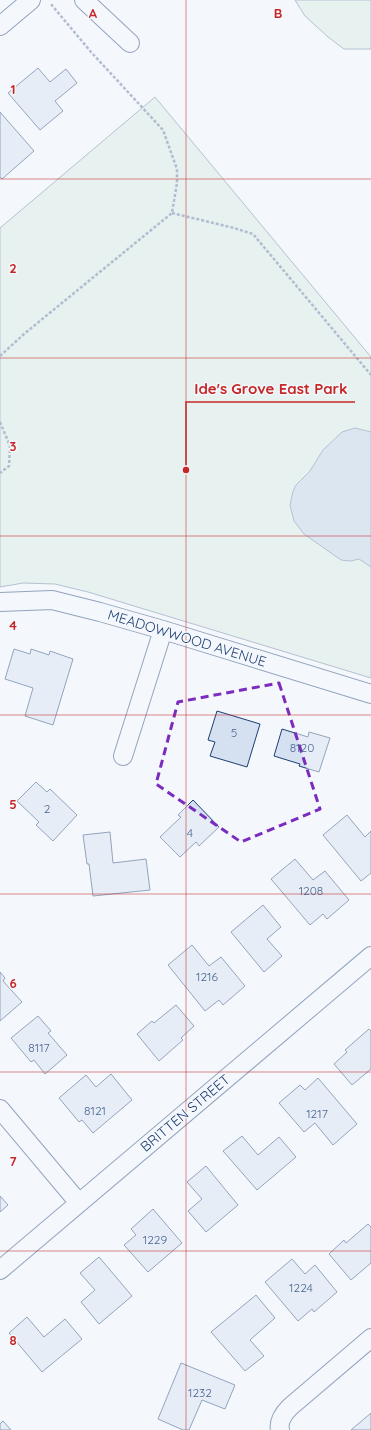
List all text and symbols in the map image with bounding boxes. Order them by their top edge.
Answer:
text: A [89,5,98,21]
text: B [274,5,282,21]
text: 1 [10,81,16,97]
text: 2 [9,260,17,276]
callout: Ide's Grove East Park [186,375,355,402]
text: Ide's Grove East Park [194,379,348,398]
text: 3 [10,438,17,454]
street label: MEADOWWOOD AVENUE [106,605,268,671]
text: 4 [9,617,17,633]
house number: 5 [231,725,237,740]
house number: 8120 [290,740,314,755]
text: 5 [9,796,17,812]
house number: 2 [44,801,51,816]
house number: 4 [187,825,193,840]
house number: 1208 [299,883,323,898]
house number: 1216 [196,969,219,984]
text: 6 [9,975,17,991]
house number: 8117 [28,1040,50,1055]
street label: BRITTEN STREET [137,1070,233,1156]
house number: 8121 [84,1103,106,1118]
house number: 1217 [306,1106,328,1121]
text: 7 [9,1153,17,1169]
house number: 1229 [143,1232,168,1247]
house number: 1224 [289,1280,313,1295]
text: 8 [9,1332,17,1348]
house number: 1232 [188,1385,212,1400]

